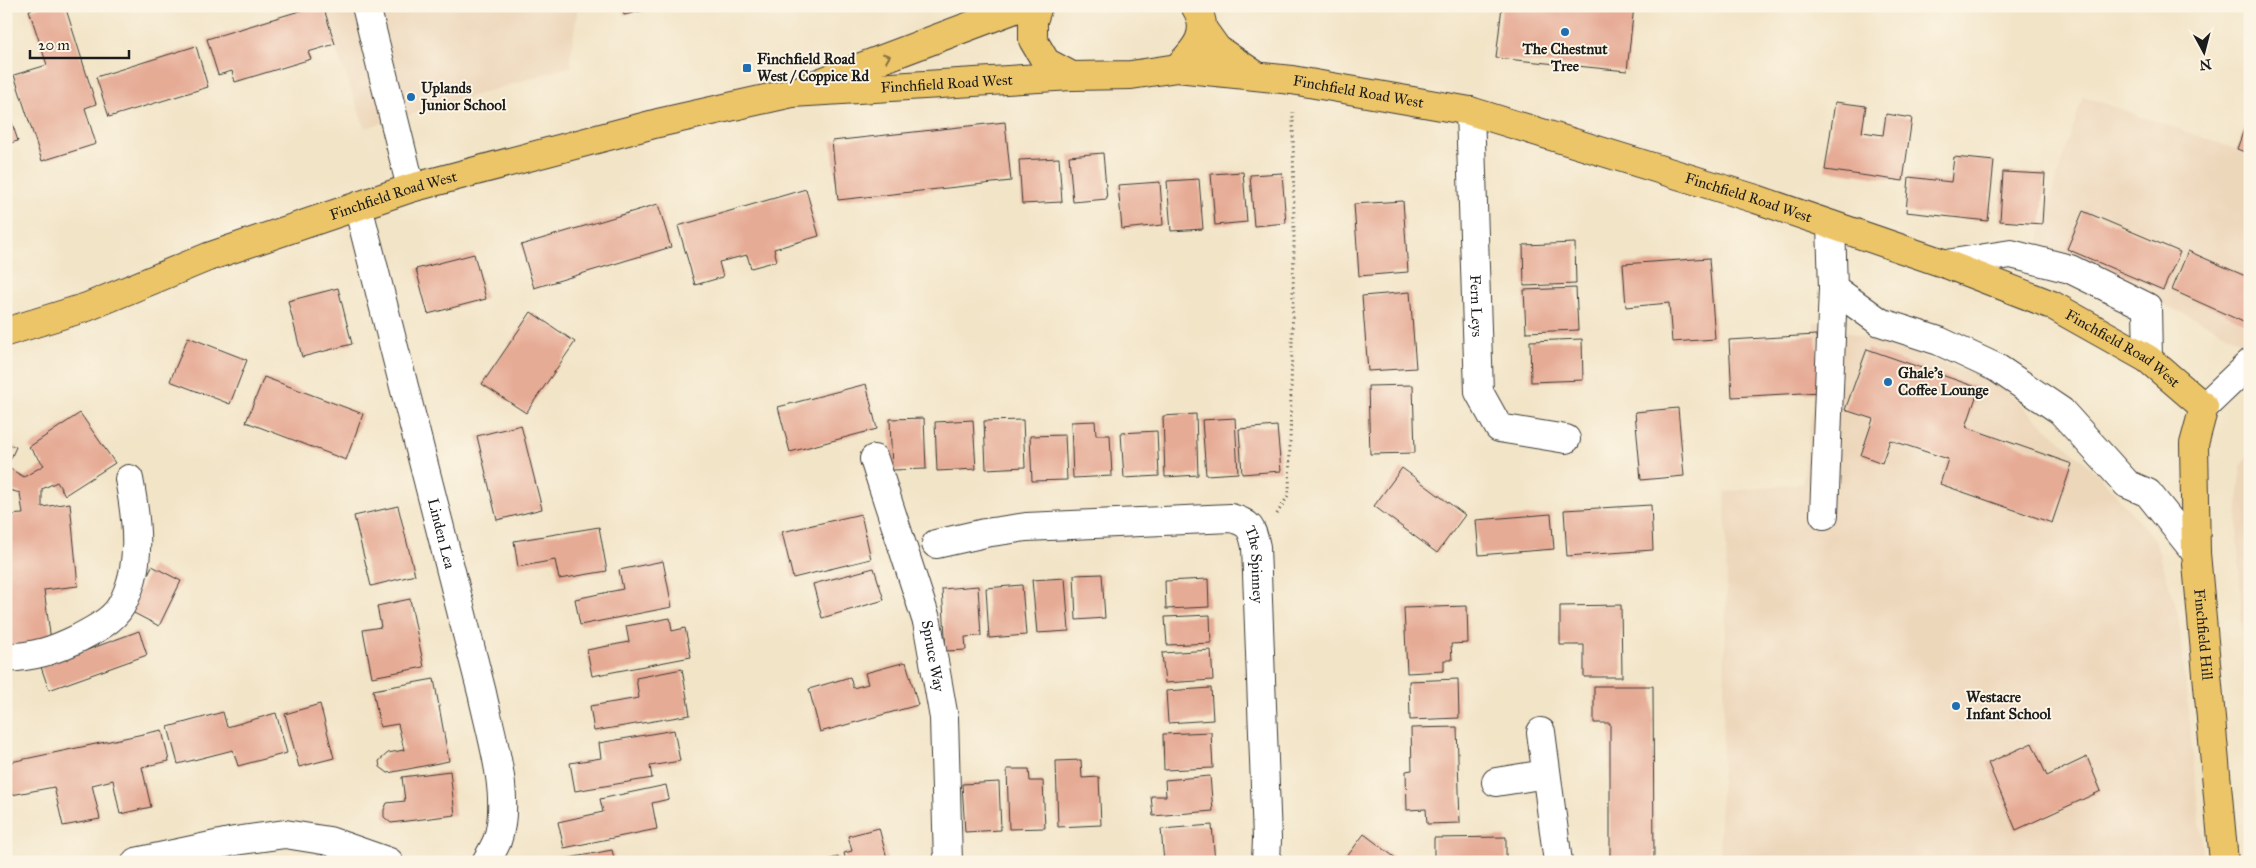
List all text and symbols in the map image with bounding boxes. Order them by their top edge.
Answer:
marker: The Chestnut Tree [1559,26,1571,38]
scale bar [30,28,129,60]
north arrow [2178,28,2228,78]
text: 20 m [38,36,70,54]
place label: The Chestnut Tree [1522,40,1608,75]
place label: Finchfield Road West / Coppice Rd [757,50,869,86]
one-way arrow [882,53,891,63]
text: N [2198,55,2212,74]
marker: Finchfield Road West / Coppice Rd [741,62,753,74]
street label: Finchfield Road West [880,71,1014,97]
street label: Finchfield Road West [1292,71,1426,112]
place label: Uplands Junior School [419,79,507,115]
marker: Uplands Junior School [405,91,417,103]
street label: Finchfield Road West [327,167,459,224]
street label: Finchfield Road West [1683,169,1815,227]
street label: Fern Leys [1466,274,1486,337]
street label: Finchfield Road West [2062,305,2184,392]
place label: Ghale's Coffee Lounge [1898,364,1989,400]
marker: Ghale's Coffee Lounge [1882,376,1894,388]
street label: Linden Lea [424,496,459,571]
street label: The Spinney [1241,523,1267,605]
street label: Finchfield Hill [2190,588,2217,682]
street label: Spruce Way [918,619,948,694]
place label: Westacre Infant School [1966,688,2052,723]
marker: Westacre Infant School [1950,700,1962,712]

